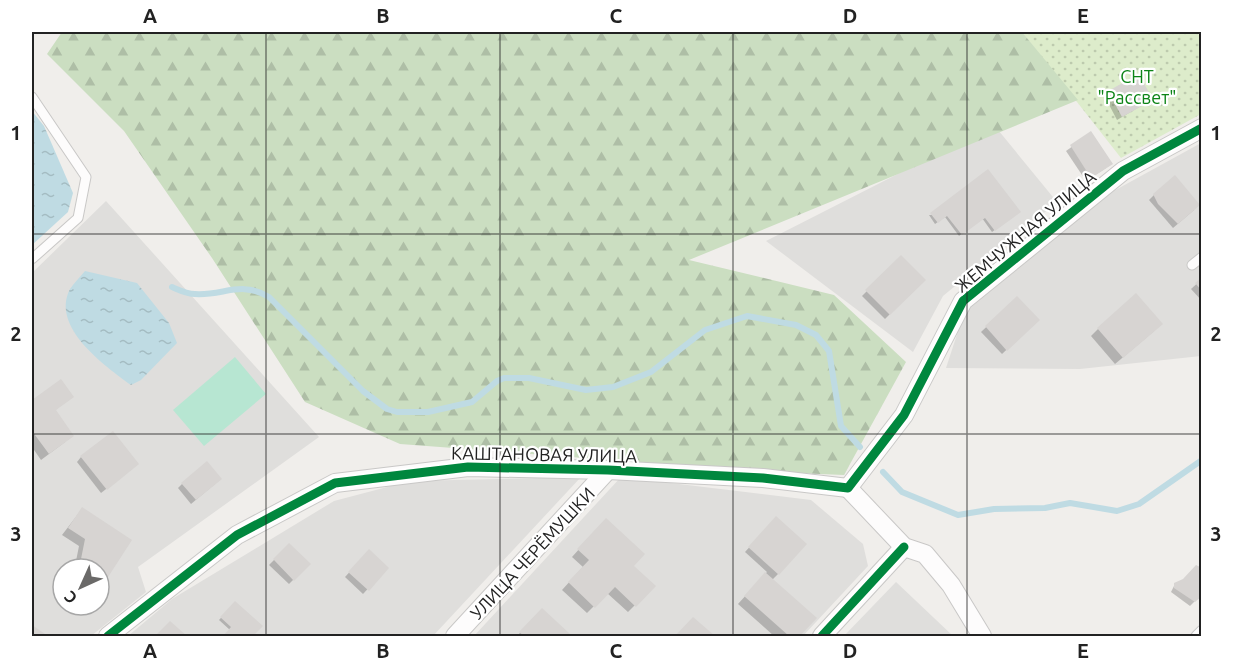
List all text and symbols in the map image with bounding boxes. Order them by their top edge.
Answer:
text: A [143,4,157,27]
text: B [376,4,390,27]
text: C [610,4,623,27]
text: D [843,4,857,27]
text: E [1077,4,1089,27]
park label: СНТ "Рассвет" [1098,66,1176,107]
text: 1 [10,121,22,144]
text: 1 [1210,121,1222,144]
street label: ЖЕМЧУЖНАЯ УЛИЦА [951,166,1100,296]
text: 2 [10,322,22,345]
text: 2 [1210,322,1222,345]
street label: КАШТАНОВАЯ УЛИЦА [451,442,637,466]
street label: УЛИЦА ЧЕРЁМУШКИ [466,483,598,623]
text: 3 [10,522,22,545]
text: 3 [1210,522,1222,545]
north arrow [51,557,111,617]
text: С [60,588,80,608]
text: A [143,639,157,662]
text: B [376,639,390,662]
text: C [610,639,623,662]
text: D [843,639,857,662]
text: E [1077,639,1089,662]

